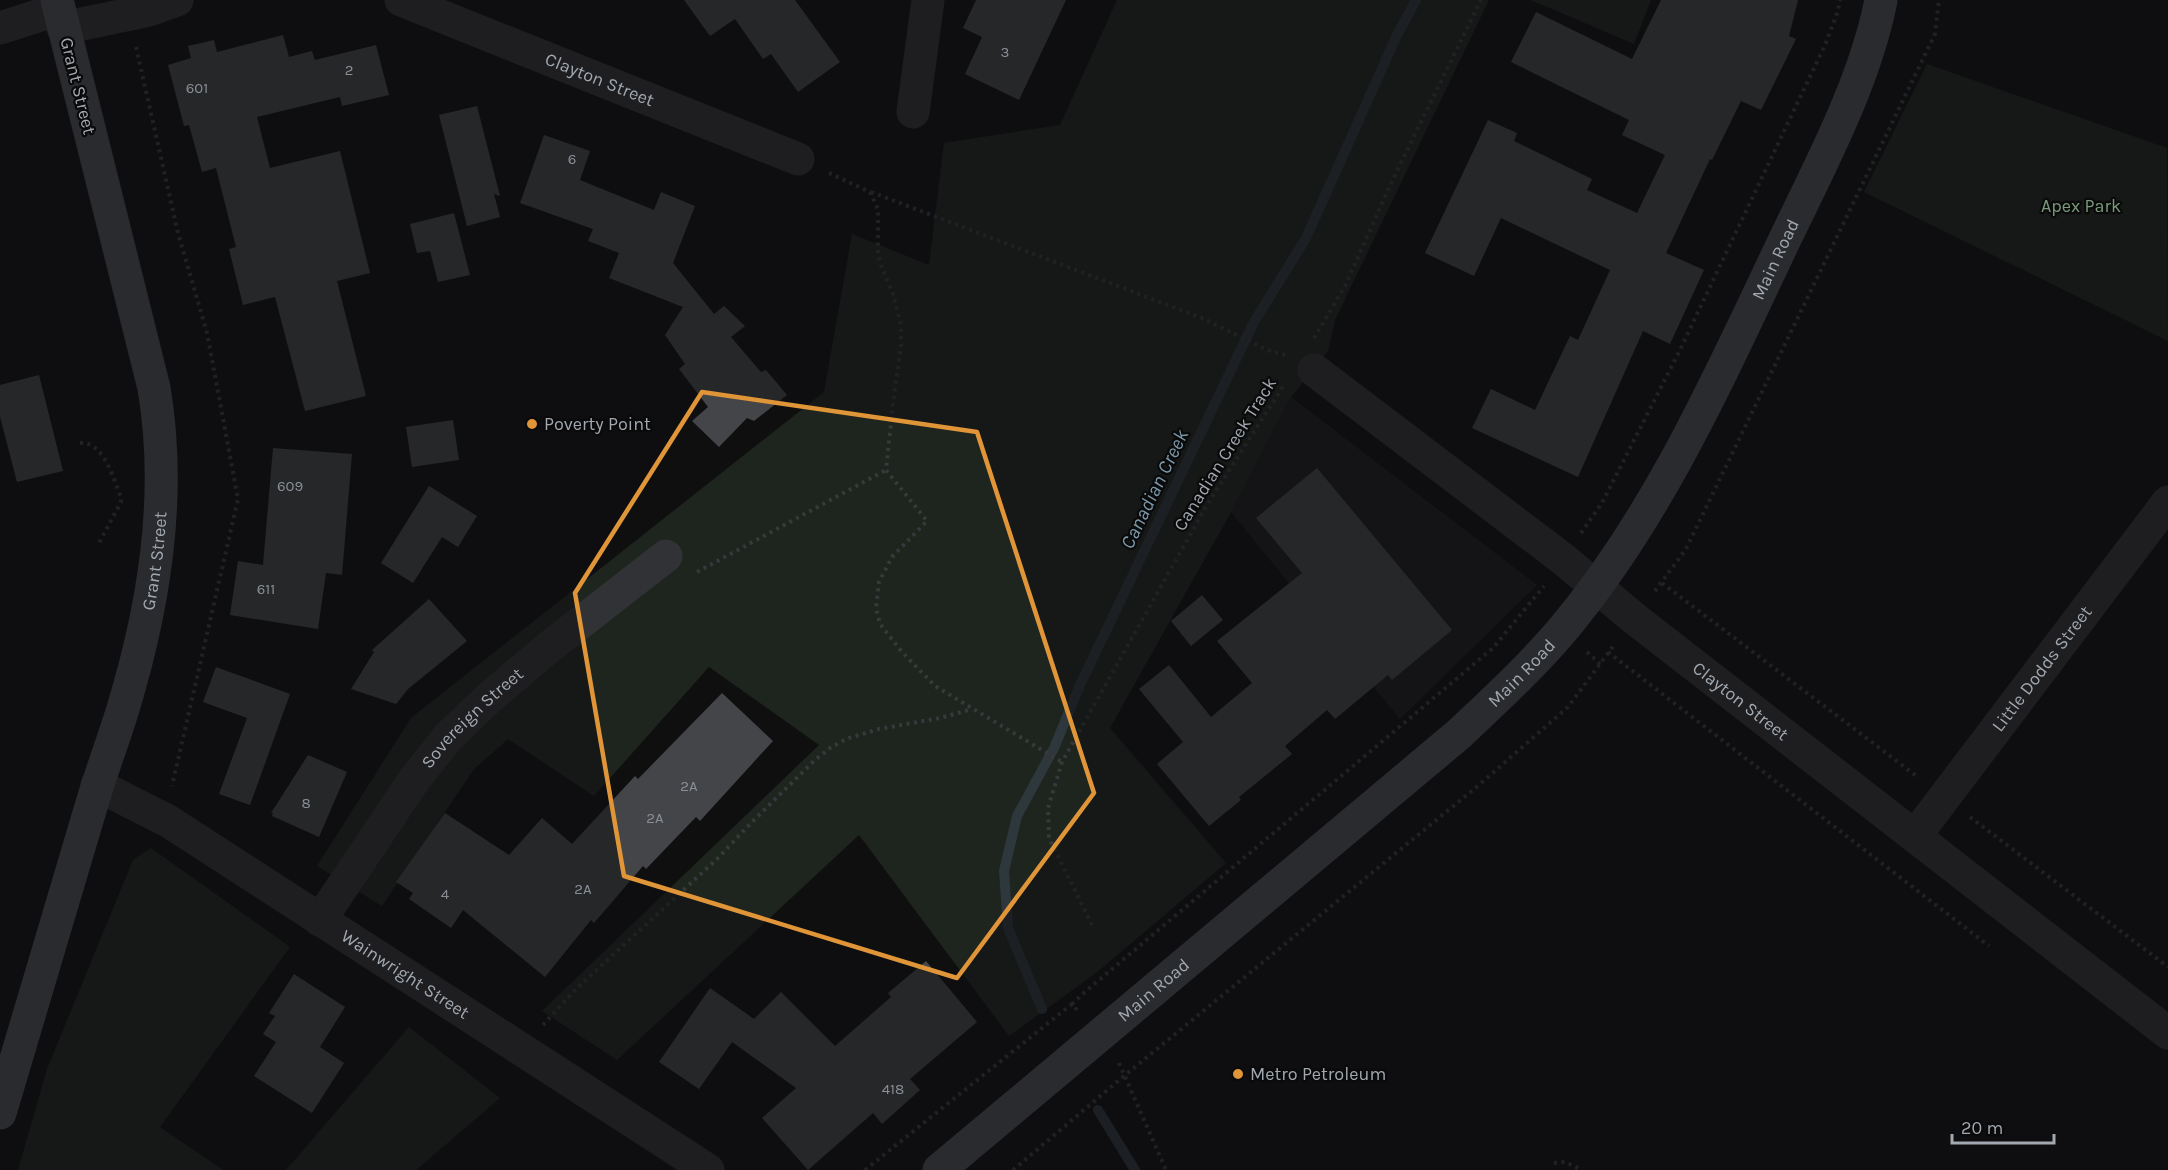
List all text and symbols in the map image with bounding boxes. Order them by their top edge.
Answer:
street label: Grant Street [55,35,101,137]
house number: 3 [1001,43,1009,61]
street label: Clayton Street [542,48,658,111]
house number: 2 [345,61,353,79]
house number: 601 [186,79,208,97]
house number: 6 [568,150,576,168]
park label: Apex Park [2041,195,2121,217]
street label: Main Road [1747,215,1804,303]
street label: Canadian Creek Track [1169,373,1281,535]
place label: Poverty Point [544,413,651,435]
marker: Poverty Point [525,417,539,431]
water label: Canadian Creek [1116,425,1194,553]
house number: 609 [277,477,303,495]
street label: Grant Street [137,511,171,612]
house number: 611 [257,580,275,598]
street label: Little Dodds Street [1987,601,2097,736]
street label: Main Road [1483,634,1560,712]
street label: Clayton Street [1688,657,1793,745]
street label: Sovereign Street [416,663,528,773]
house number: 2A [680,777,698,795]
house number: 8 [301,794,311,812]
house number: 2A [646,809,664,827]
house number: 2A [574,880,592,898]
house number: 4 [441,885,450,903]
street label: Wainwright Street [337,925,474,1024]
street label: Main Road [1113,954,1194,1027]
place label: Metro Petroleum [1250,1063,1386,1085]
marker: Metro Petroleum [1231,1067,1245,1081]
house number: 418 [882,1080,904,1098]
scale bar [1952,1107,2054,1145]
text: 20 m [1961,1117,2003,1139]

